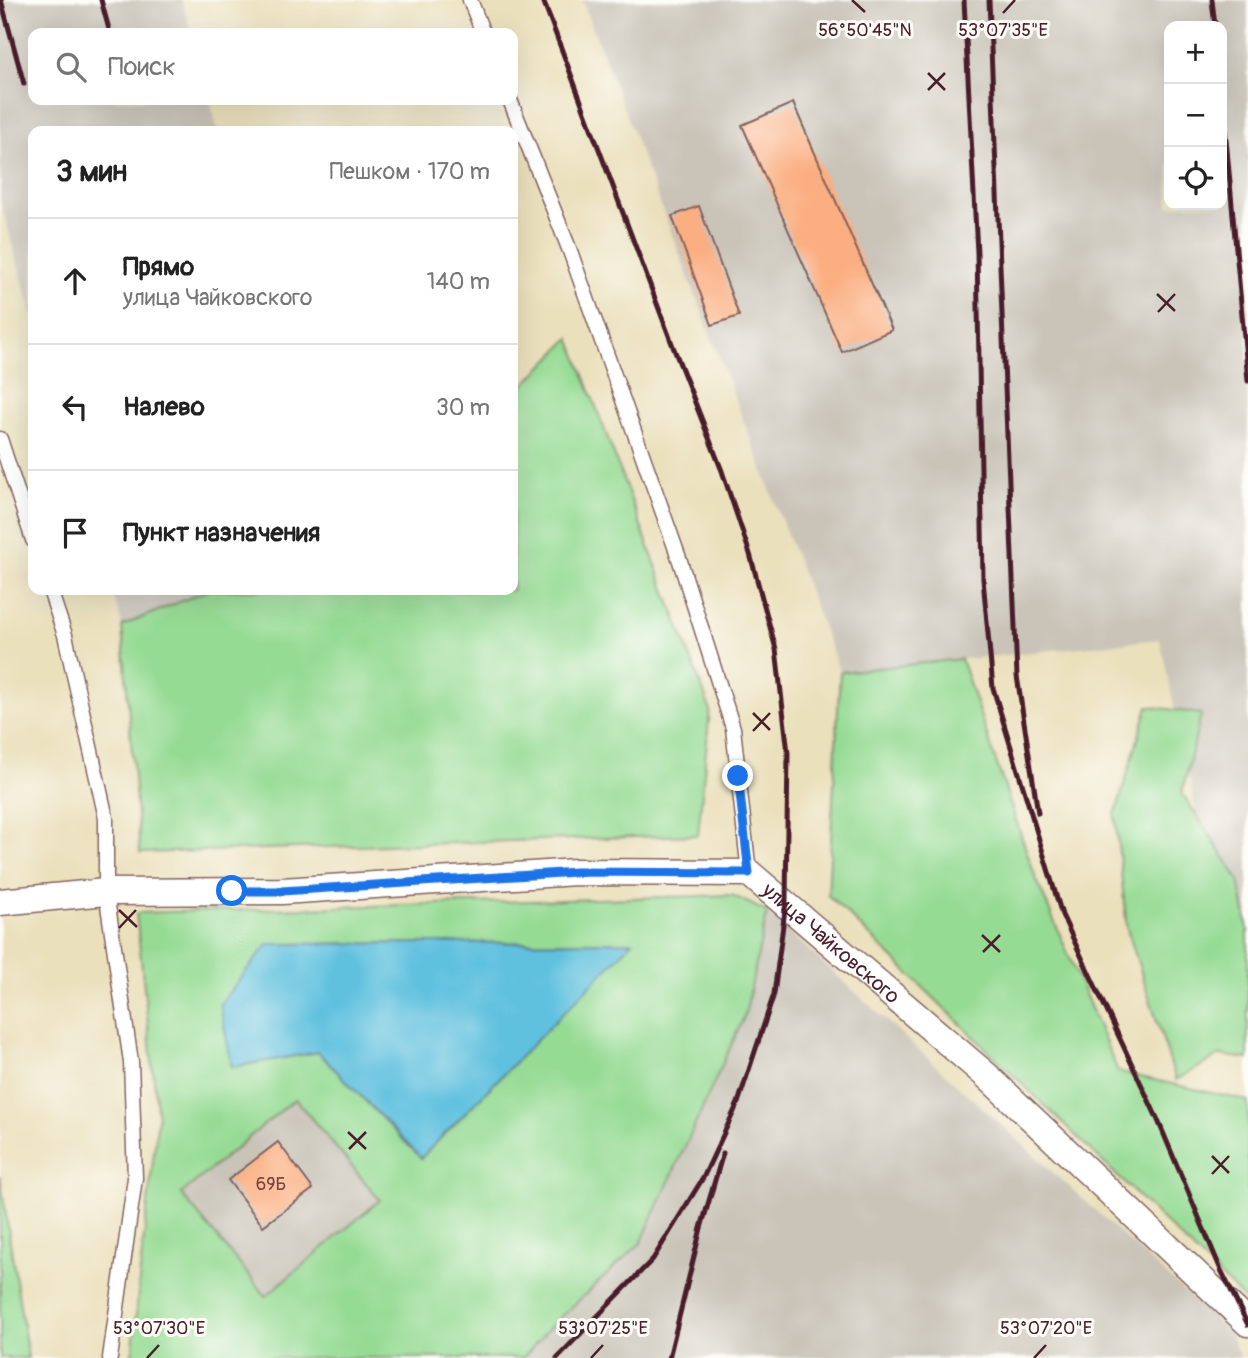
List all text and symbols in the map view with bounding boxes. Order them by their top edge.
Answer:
text: 56°50'45"N [818,19,912,42]
text: 53°07'35"E [958,19,1048,42]
map controls [1164,21,1227,210]
button: + [1164,21,1227,84]
search box [28,28,518,105]
icon: search [52,48,90,86]
text: Поиск [108,51,176,83]
button: − [1164,84,1227,147]
button: locate [1164,147,1227,210]
text: 3 мин [56,153,127,190]
text: Пешком · 170 m [330,157,490,186]
text: Прямо [123,251,194,283]
icon: ahead [56,262,94,300]
text: 140 m [427,267,490,296]
text: улица Чайковского [123,283,312,312]
icon: left [56,388,94,426]
text: Налево [123,391,205,423]
text: 30 m [436,393,490,422]
icon: arrive [56,514,94,552]
text: Пункт назначения [123,517,320,549]
route end [722,760,753,791]
route start [216,875,247,906]
street label: улица Чайковского [756,876,906,1009]
house number: 69Б [256,1173,286,1196]
text: 53°07'30"E [113,1317,205,1340]
text: 53°07'25"E [558,1317,648,1340]
text: 53°07'20"E [1000,1317,1092,1340]

